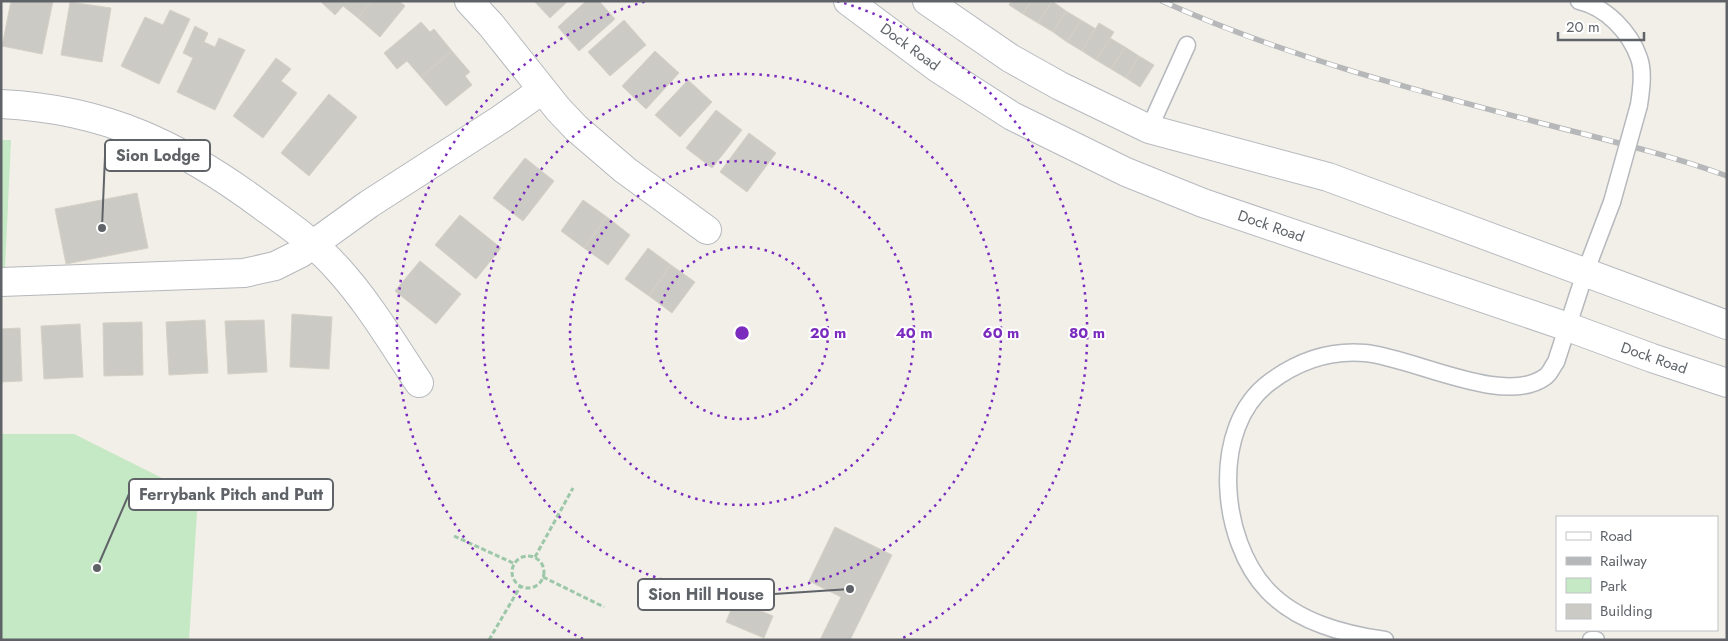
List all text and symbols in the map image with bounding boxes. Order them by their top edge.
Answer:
scale bar [1558,10,1644,42]
text: 20 m [1566,16,1600,38]
street label: Dock Road [876,18,944,76]
callout: Sion Lodge [105,140,210,171]
text: Sion Lodge [116,144,200,167]
street label: Dock Road [1235,204,1307,248]
text: 20 m [810,322,846,344]
text: 40 m [895,322,933,344]
text: 60 m [983,322,1019,344]
text: 80 m [1069,322,1105,344]
centre of rings [733,324,751,342]
street label: Dock Road [1618,336,1690,380]
callout: Ferrybank Pitch and Putt [129,479,333,510]
text: Ferrybank Pitch and Putt [139,483,324,506]
legend [1556,516,1718,631]
text: Road [1600,525,1632,547]
text: Railway [1600,550,1647,572]
text: Park [1600,575,1627,597]
callout: Sion Hill House [638,579,774,610]
text: Sion Hill House [648,583,764,606]
text: Building [1600,600,1652,622]

